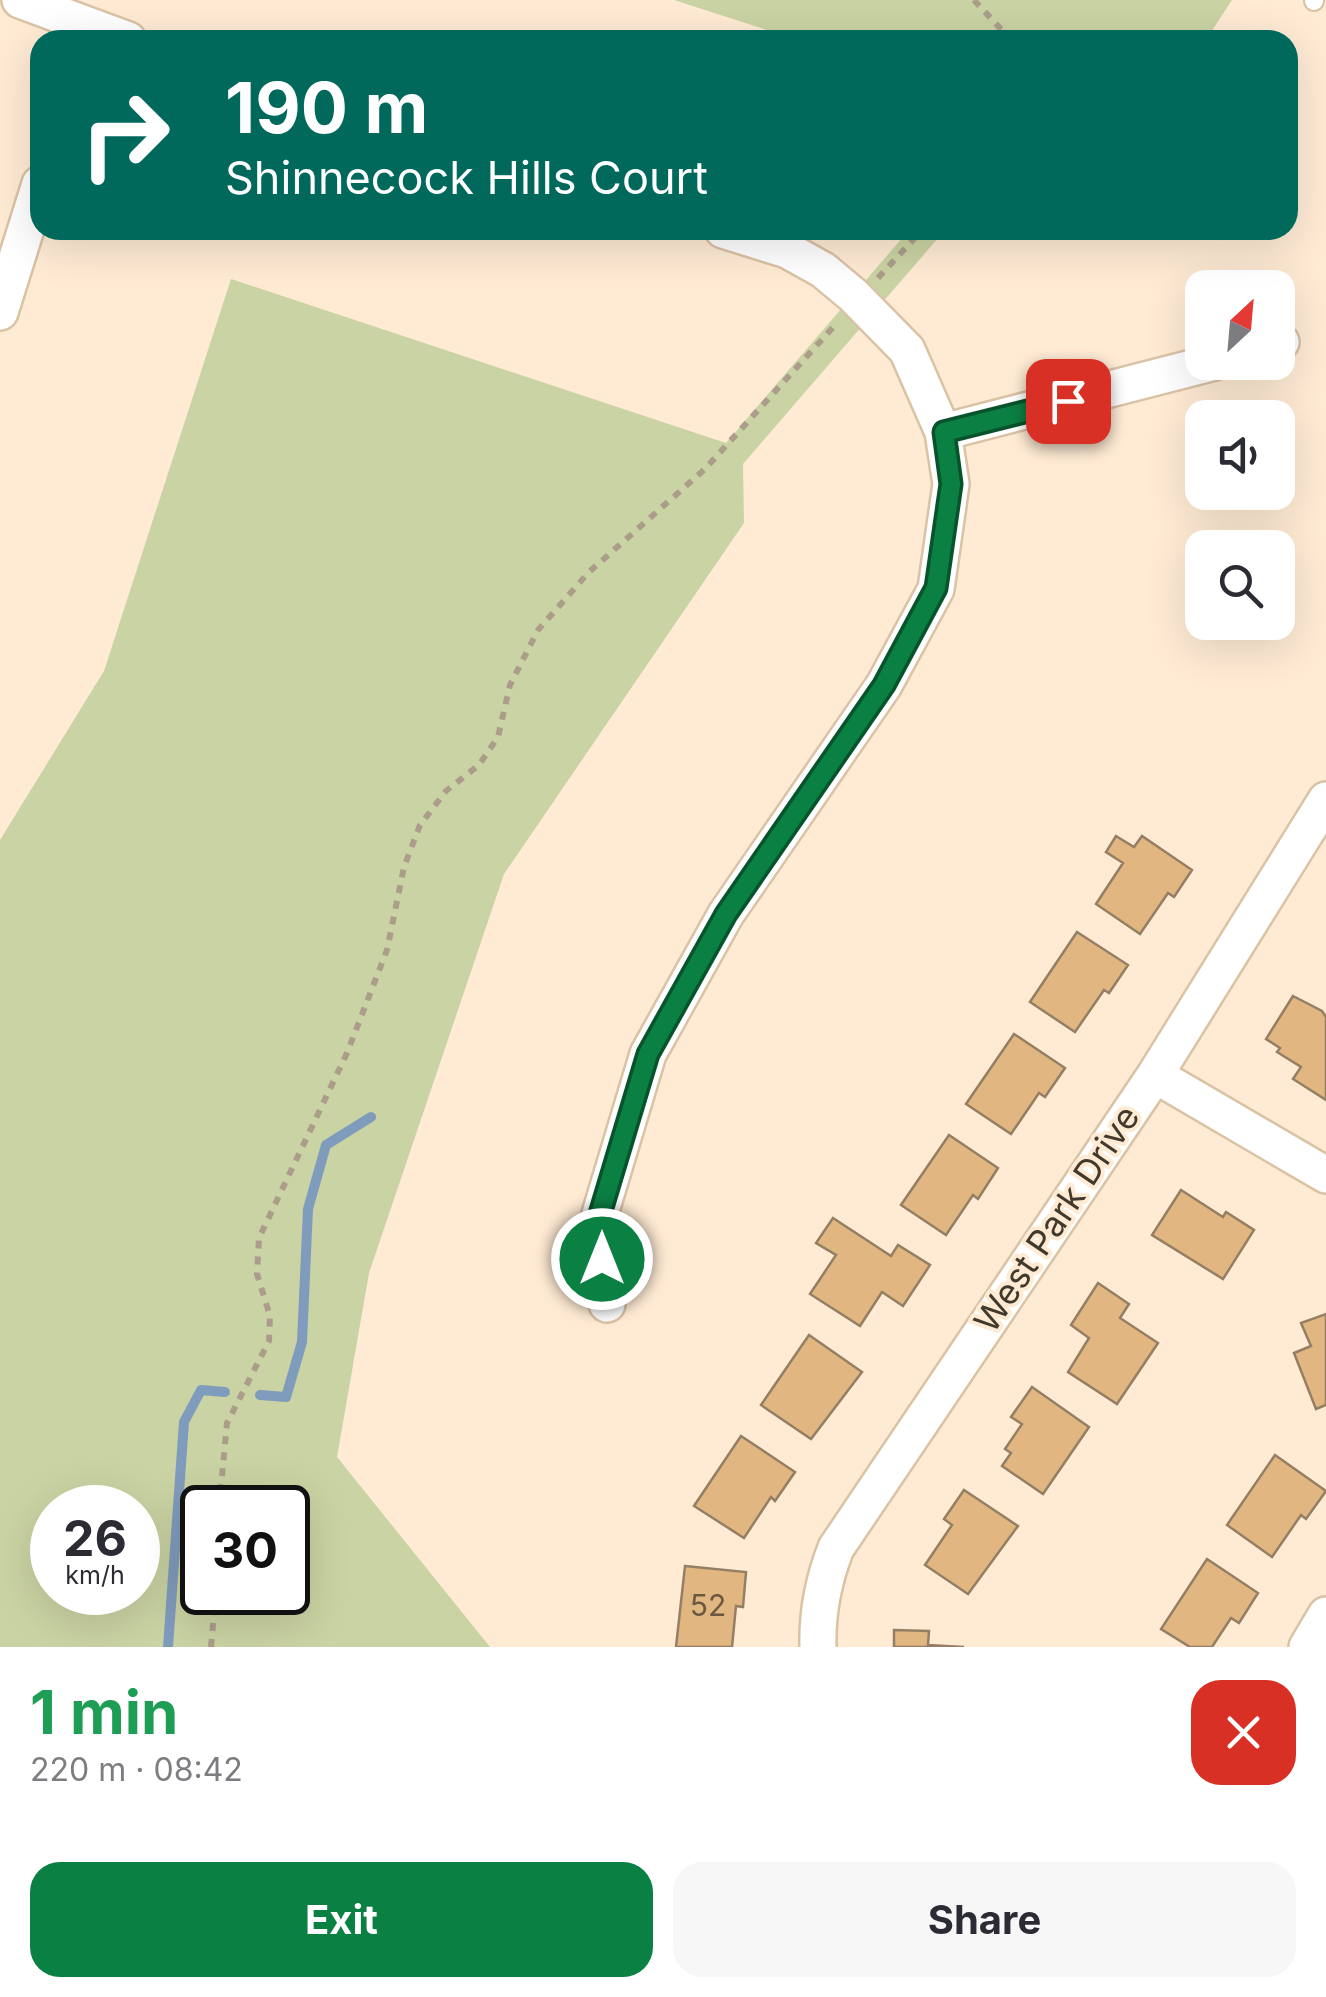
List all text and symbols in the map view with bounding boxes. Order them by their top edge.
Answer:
text: 190 m [225,65,428,150]
icon: right [60,70,190,200]
text: Shinnecock Hills Court [225,150,708,205]
north arrow [1185,270,1295,380]
map controls [1185,270,1295,640]
pin [1026,359,1111,444]
icon: arrive [1041,374,1096,429]
button: sound [1185,400,1295,510]
button: search [1185,530,1295,640]
street label: West Park Drive [965,1097,1148,1340]
position arrow [550,1207,654,1311]
speed limit sign: 30 [180,1485,310,1615]
text: 26 [63,1508,127,1568]
text: km/h [65,1560,125,1590]
house number: 52 [690,1587,726,1623]
text: 1 min [30,1676,178,1748]
button: close [1191,1680,1296,1785]
text: 220 m · 08:42 [30,1750,243,1789]
button: Exit [30,1862,653,1977]
button: Share [673,1862,1296,1977]

